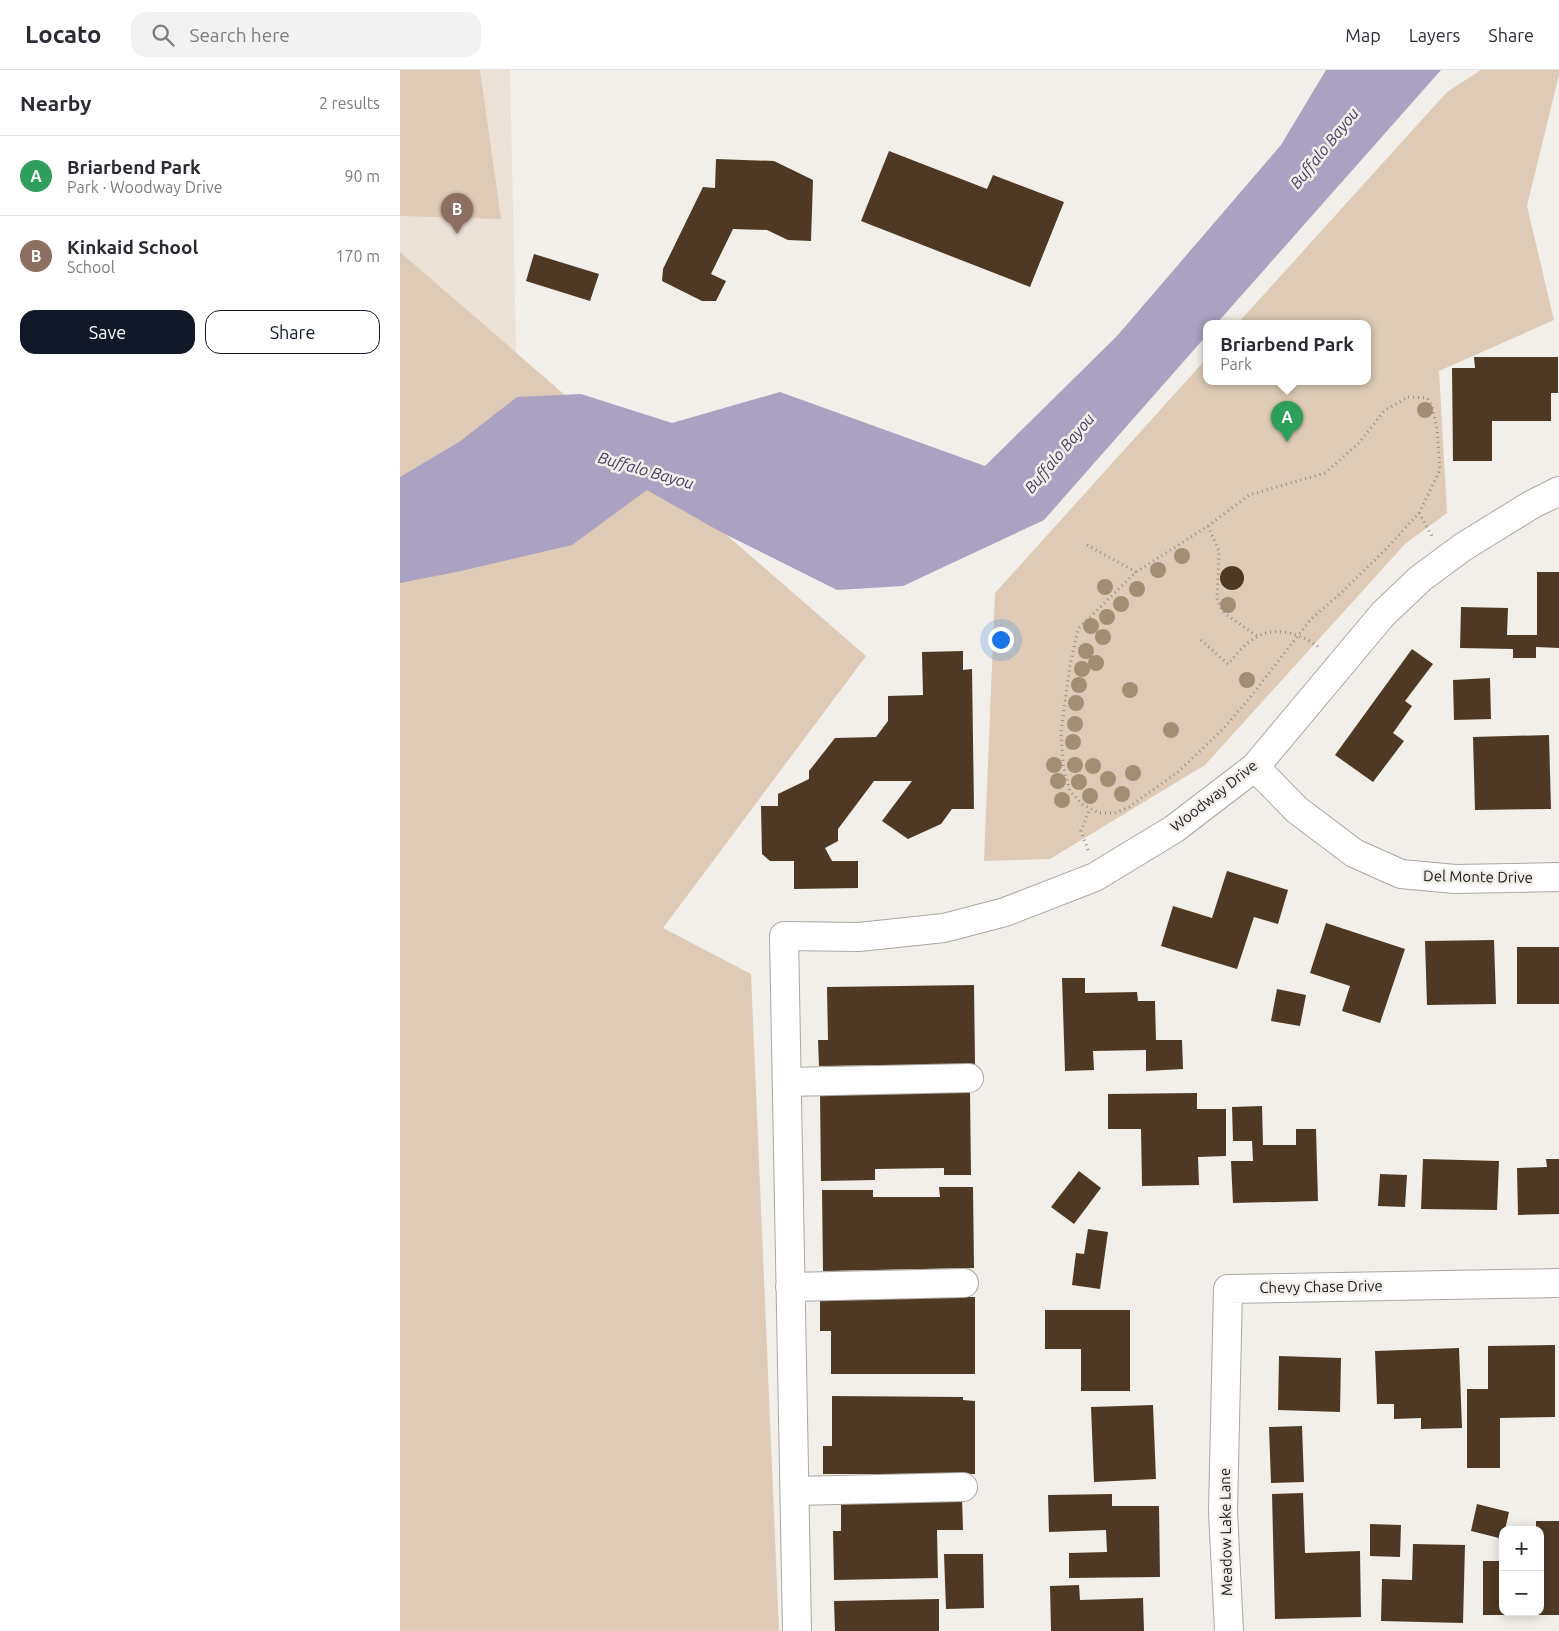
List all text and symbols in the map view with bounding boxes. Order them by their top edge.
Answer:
search box [131,12,481,57]
text: Locato [25,21,101,48]
icon: search [149,21,177,49]
text: Search here [189,24,290,46]
text: Map [1345,25,1381,45]
text: Layers [1409,25,1460,45]
text: Share [1488,25,1534,45]
text: Nearby [20,91,91,115]
text: 2 results [319,94,380,112]
water label: Buffalo Bayou [1286,104,1363,193]
text: Briarbend Park [67,156,201,178]
text: A [30,167,42,185]
text: 90 m [344,167,380,185]
text: Park · Woodway Drive [67,178,223,196]
pin: B [441,193,473,234]
text: Kinkaid School [67,236,198,258]
text: B [31,247,41,265]
text: 170 m [335,247,380,265]
text: School [67,258,115,276]
button: Save [20,310,195,354]
button: Share [205,310,380,354]
popup [1203,320,1371,385]
text: Briarbend Park [1220,333,1354,355]
text: Park [1220,355,1252,373]
pin: A [1271,401,1303,442]
water label: Buffalo Bayou [1020,409,1099,497]
water label: Buffalo Bayou [596,448,696,493]
your location [988,627,1014,653]
street label: Woodway Drive [1167,756,1260,835]
street label: Del Monte Drive [1423,867,1533,886]
street label: Chevy Chase Drive [1259,1277,1383,1296]
street label: Meadow Lake Lane [1216,1468,1235,1596]
map controls [1499,1526,1544,1616]
button: + [1499,1526,1544,1571]
button: − [1499,1571,1544,1616]

